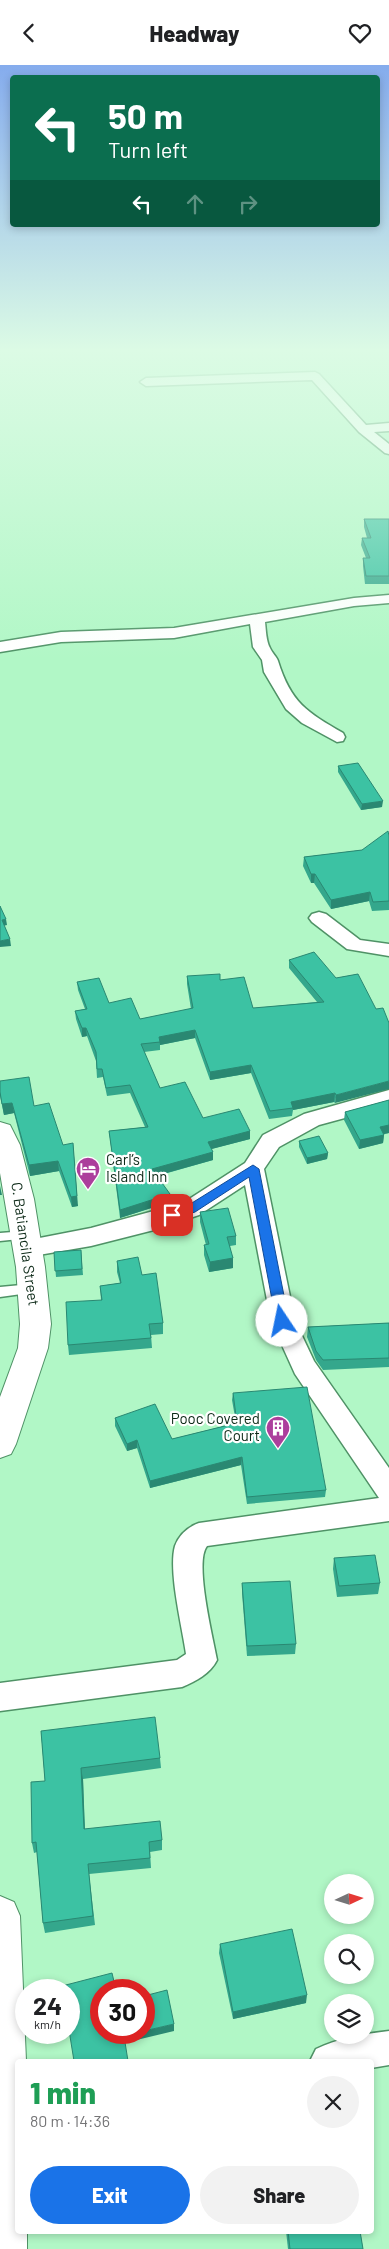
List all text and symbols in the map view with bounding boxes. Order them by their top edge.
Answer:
icon: back [15,19,43,47]
icon: heart [346,19,374,47]
text: Headway [150,20,239,46]
text: 50 m [108,94,183,136]
icon: left [25,95,90,160]
text: Turn left [108,136,188,162]
icon: left [128,190,156,218]
icon: ahead [181,190,209,218]
icon: right [234,190,262,218]
place label: Carl’s Island Inn [106,1150,167,1185]
hotel icon: Carl’s Island Inn [75,1156,101,1190]
street label: C. Batiancila Street [8,1181,44,1307]
pin [151,1194,193,1236]
icon: arrive [158,1201,186,1229]
position arrow [255,1294,307,1346]
place label: Pooc Covered Court [171,1409,260,1444]
building icon: Pooc Covered Court [265,1415,291,1449]
north arrow [324,1874,374,1924]
map controls [324,1874,374,2044]
button: search [324,1934,374,1984]
speed limit sign: 30 [90,1979,155,2044]
text: 24 [33,1990,62,2020]
button: layers [324,1994,374,2044]
text: km/h [34,2017,61,2031]
text: 1 min [30,2074,96,2110]
button: close [307,2076,359,2128]
text: 80 m · 14:36 [30,2111,110,2130]
button: Exit [30,2166,190,2224]
button: Share [200,2166,359,2224]

